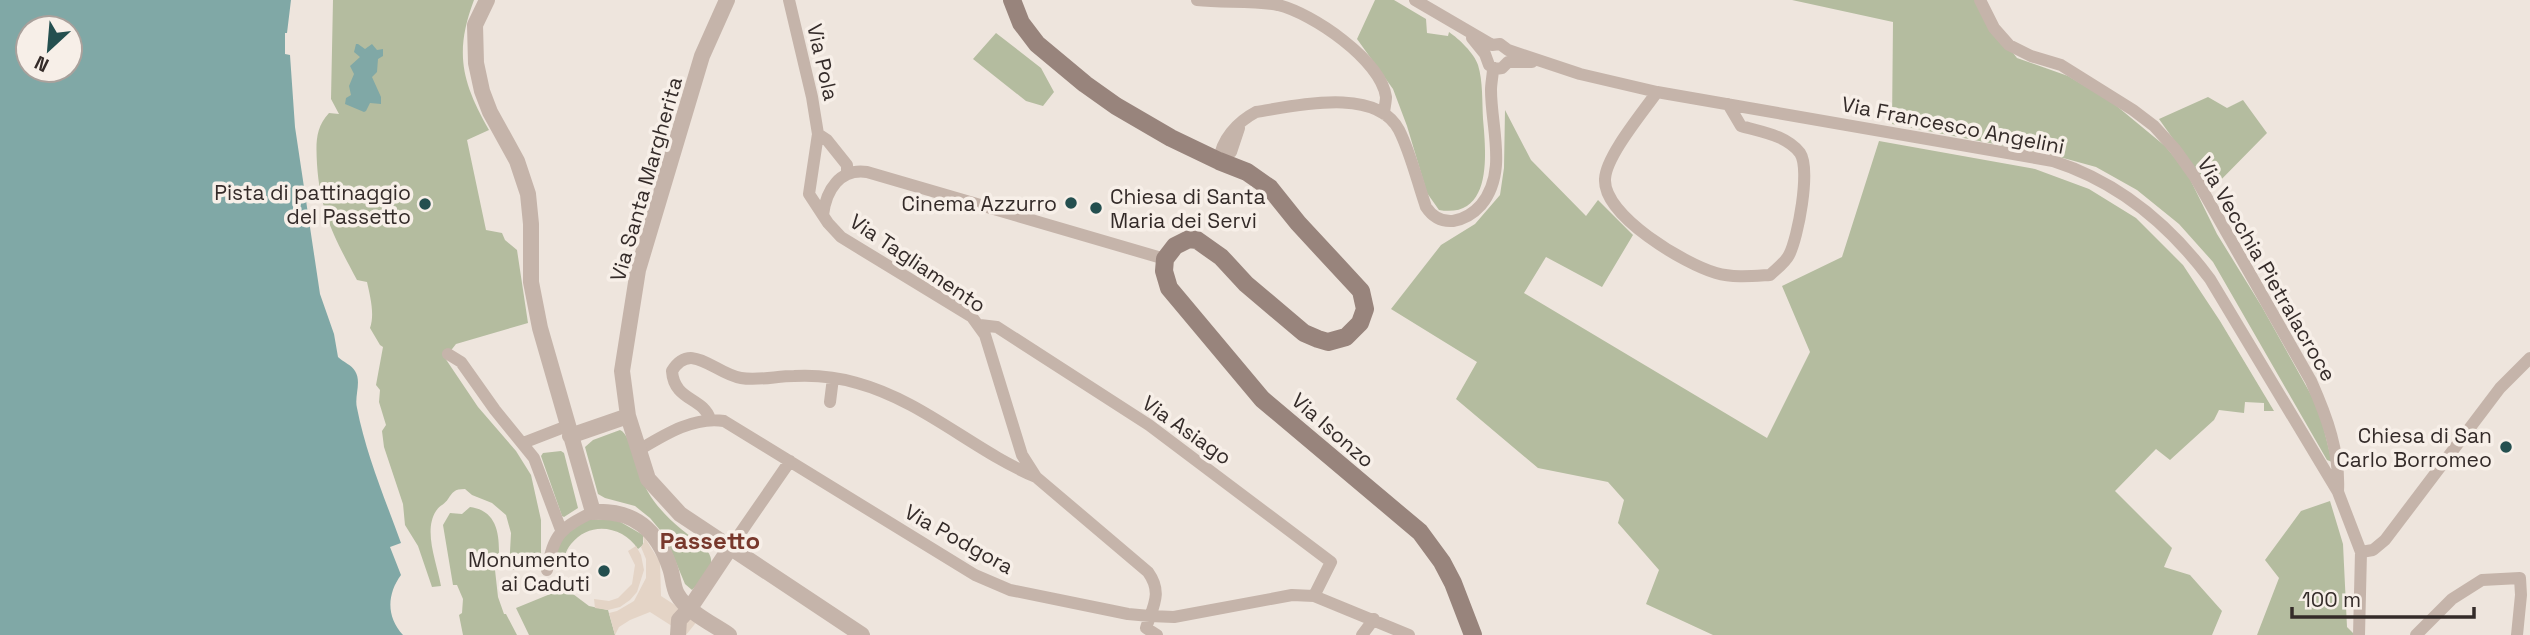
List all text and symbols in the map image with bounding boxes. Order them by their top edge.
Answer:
north arrow [14,14,84,84]
street label: Via Pola [801,21,845,103]
text: N [31,50,53,78]
street label: Via Santa Margherita [604,74,688,284]
street label: Via Francesco Angelini [1839,90,2067,160]
street label: Via Vecchia Pietralacroce [2192,152,2342,386]
place label: Pista di pattinaggio del Passetto [214,179,411,230]
place label: Chiesa di Santa Maria dei Servi [1110,183,1266,234]
place label: Cinema Azzurro [901,190,1057,217]
marker: Cinema Azzurro [1063,195,1079,211]
marker: Pista di pattinaggio del Passetto [417,196,433,212]
marker: Chiesa di Santa Maria dei Servi [1088,200,1104,216]
street label: Via Tagliamento [845,207,991,319]
street label: Via Isonzo [1286,387,1380,473]
street label: Via Asiago [1137,389,1237,471]
place label: Chiesa di San Carlo Borromeo [2336,422,2492,473]
marker: Chiesa di San Carlo Borromeo [2498,439,2514,455]
street label: Via Podgora [900,498,1018,580]
district label: Passetto [660,525,760,556]
place label: Monumento ai Caduti [468,546,590,597]
marker: Monumento ai Caduti [596,563,612,579]
scale bar [2292,576,2474,620]
text: 100 m [2302,586,2361,613]

